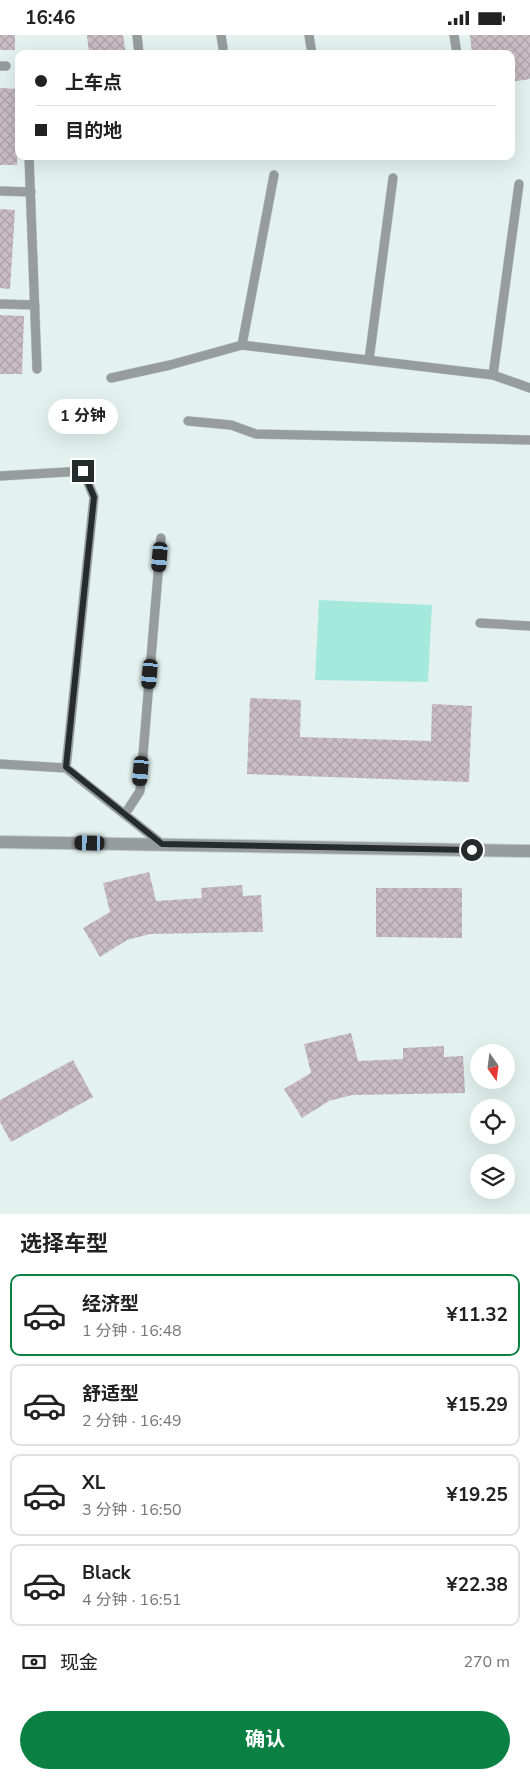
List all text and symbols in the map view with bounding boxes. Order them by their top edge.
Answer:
text: 16:46 [25,5,75,31]
text: 上车点 [65,70,122,96]
text: 目的地 [65,118,122,144]
callout: 1 分钟 [48,399,118,433]
text: 1 分钟 [60,405,106,427]
route end [72,460,94,482]
car [151,541,168,573]
car [141,658,158,690]
car [132,755,149,787]
car [74,835,105,851]
route start [461,839,483,861]
north arrow [470,1044,515,1089]
map controls [470,1044,515,1199]
button: locate [470,1099,515,1144]
button: layers [470,1154,515,1199]
text: 选择车型 [20,1229,108,1259]
text: 经济型 [82,1291,139,1317]
icon: car [22,1293,67,1338]
text: ¥11.32 [446,1302,508,1328]
text: 1 分钟 · 16:48 [82,1320,182,1342]
text: 舒适型 [82,1381,139,1407]
icon: car [22,1383,67,1428]
text: ¥15.29 [446,1392,508,1418]
text: 2 分钟 · 16:49 [82,1410,182,1432]
text: XL [82,1470,105,1496]
icon: car [22,1473,67,1518]
text: ¥19.25 [446,1482,508,1508]
text: 3 分钟 · 16:50 [82,1499,182,1521]
text: Black [82,1560,131,1586]
icon: car [22,1563,67,1608]
text: ¥22.38 [446,1572,508,1598]
text: 4 分钟 · 16:51 [82,1589,182,1611]
icon: cash [20,1648,48,1676]
text: 现金 [60,1650,98,1676]
text: 270 m [463,1651,510,1673]
button: 确认 [20,1711,510,1769]

